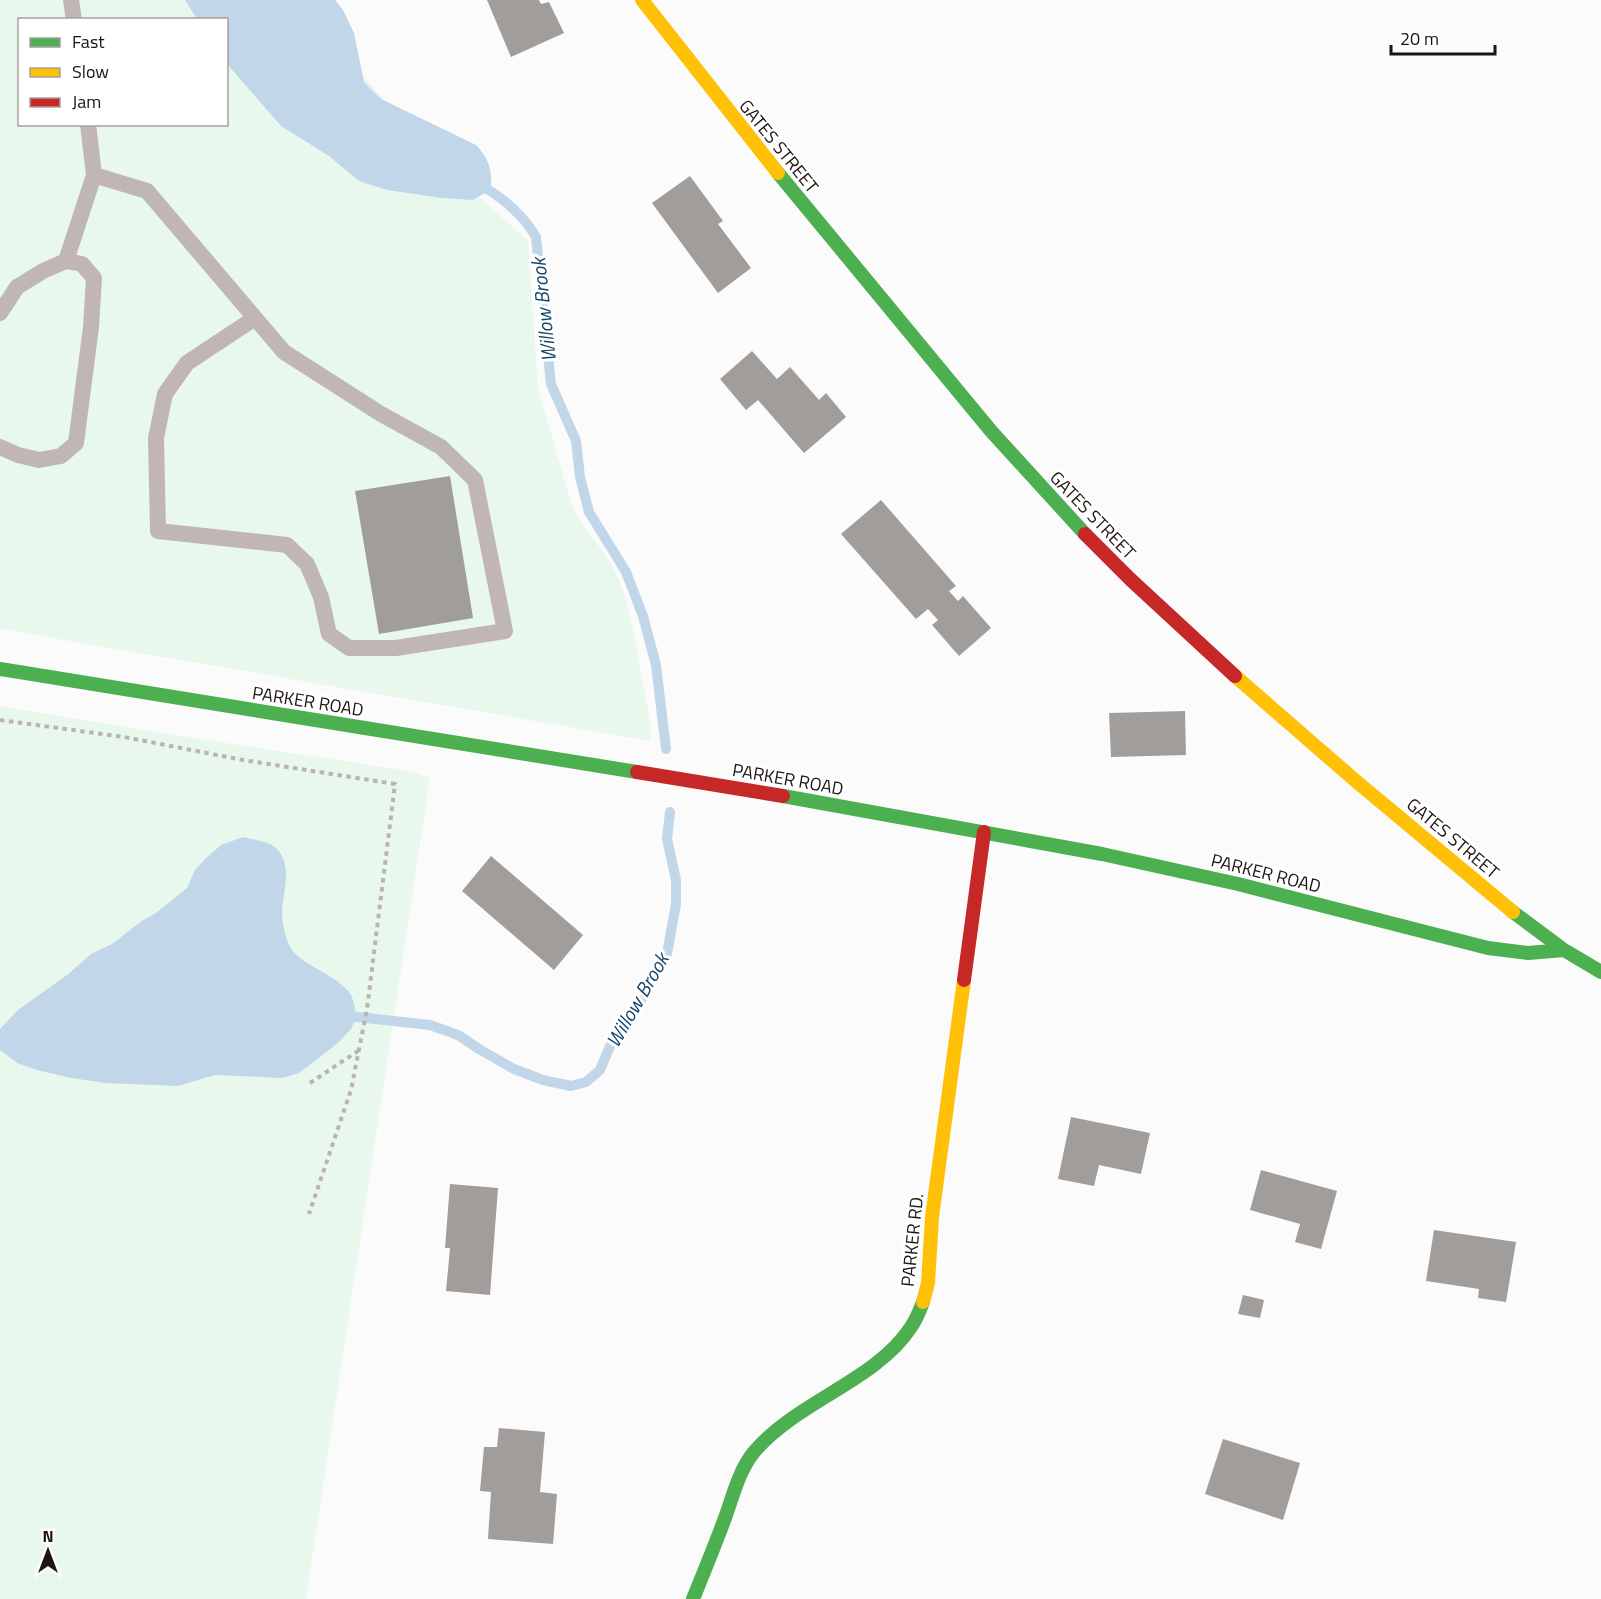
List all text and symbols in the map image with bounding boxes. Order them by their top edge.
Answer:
legend [18,18,228,126]
scale bar [1391,18,1494,56]
text: 20 m [1400,25,1439,52]
text: Fast [72,28,105,55]
text: Slow [72,58,109,85]
text: Jam [72,88,101,115]
street label: GATES STREET [733,93,826,199]
water label: Willow Brook [522,254,564,363]
street label: GATES STREET [1044,465,1143,566]
street label: PARKER ROAD [250,679,366,723]
street label: PARKER ROAD [730,756,846,802]
street label: GATES STREET [1401,791,1506,885]
street label: PARKER ROAD [1208,846,1324,900]
water label: Willow Brook [598,945,678,1053]
street label: PARKER RD. [894,1192,930,1288]
north arrow [18,1521,78,1581]
text: N [42,1524,54,1548]

